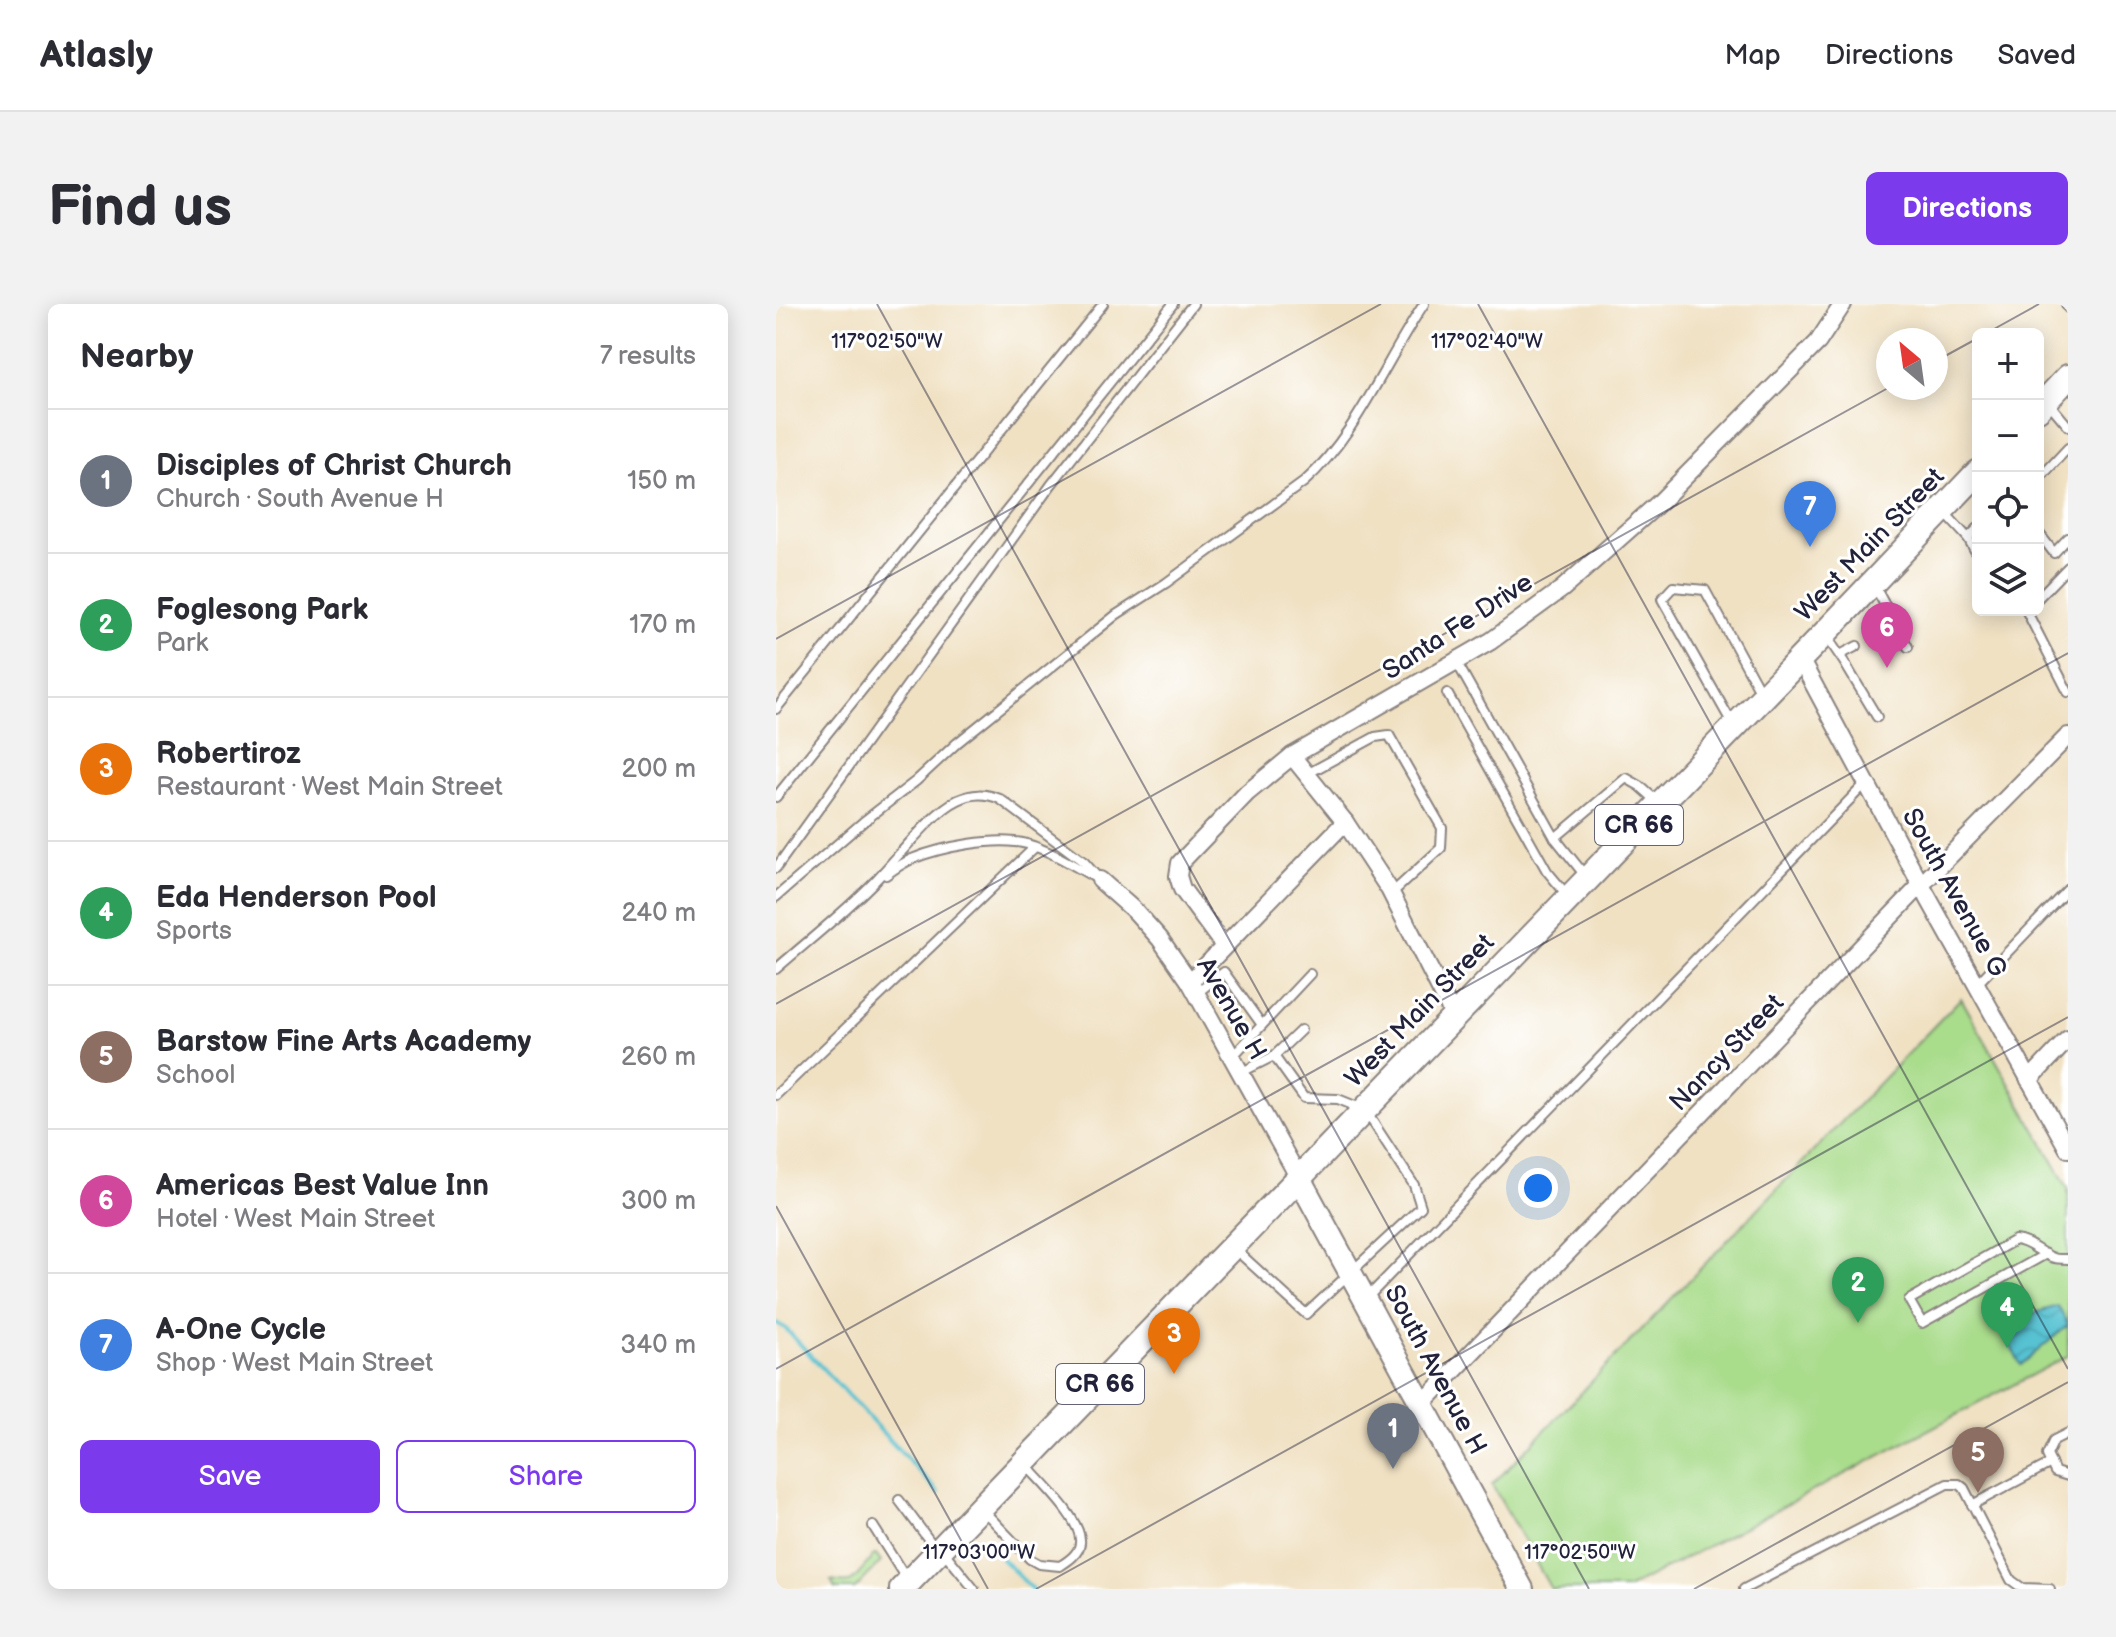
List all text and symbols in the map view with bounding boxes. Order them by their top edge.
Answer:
text: Atlasly [40,33,153,78]
text: Map [1724,39,1781,72]
text: Directions [1825,39,1953,72]
text: Saved [1997,39,2076,72]
button: Directions [1866,172,2068,245]
text: Find us [48,175,232,242]
north arrow [1876,328,1948,400]
map controls [1972,328,2044,616]
button: + [1972,328,2044,400]
text: 117°02'50"W [831,330,943,354]
text: 117°02'40"W [1431,330,1543,354]
text: Nearby [80,336,194,377]
text: 7 results [600,341,696,372]
button: − [1972,400,2044,472]
text: Disciples of Christ Church [156,448,512,484]
street label: West Main Street [1789,462,1951,628]
text: 1 [101,466,111,497]
text: 150 m [627,466,696,497]
button: locate [1972,472,2044,544]
pin: 7 [1784,481,1836,547]
text: Church · South Avenue H [156,484,444,515]
button: layers [1972,544,2044,616]
street label: Santa Fe Drive [1377,567,1539,687]
text: Foglesong Park [156,592,368,628]
pin: 6 [1861,602,1913,668]
text: 2 [98,610,114,641]
text: 170 m [629,610,696,641]
text: Park [156,628,208,659]
text: Robertiroz [156,736,301,772]
text: 3 [98,754,114,785]
text: 200 m [622,754,696,785]
text: Restaurant · West Main Street [156,772,503,803]
street label: South Avenue G [1895,803,2013,983]
road number: CR 66 [1595,805,1683,845]
text: Eda Henderson Pool [156,880,437,916]
text: 4 [98,898,114,929]
text: 240 m [621,898,696,929]
text: Sports [156,916,232,947]
street label: West Main Street [1339,928,1501,1094]
street label: Avenue H [1189,952,1273,1066]
street label: Nancy Street [1664,988,1790,1118]
text: Barstow Fine Arts Academy [156,1024,531,1060]
text: 5 [98,1042,114,1073]
text: 260 m [621,1042,696,1073]
text: School [156,1060,235,1091]
text: Americas Best Value Inn [156,1168,489,1204]
your location [1518,1168,1558,1208]
text: 6 [98,1186,114,1217]
text: 300 m [621,1186,696,1217]
text: Hotel · West Main Street [156,1204,435,1235]
pin: 2 [1832,1257,1884,1323]
street label: South Avenue H [1377,1280,1493,1460]
pin: 4 [1981,1282,2033,1348]
pin: 3 [1148,1308,1200,1374]
text: A-One Cycle [156,1312,326,1348]
text: 7 [99,1330,113,1361]
text: 340 m [620,1330,696,1361]
text: Shop · West Main Street [156,1348,433,1379]
road number: CR 66 [1056,1364,1144,1404]
pin: 1 [1367,1403,1419,1469]
pin: 5 [1952,1427,2004,1493]
button: Save [80,1440,380,1513]
button: Share [396,1440,696,1513]
text: 117°03'00"W [923,1541,1035,1565]
text: 117°02'50"W [1524,1541,1636,1565]

